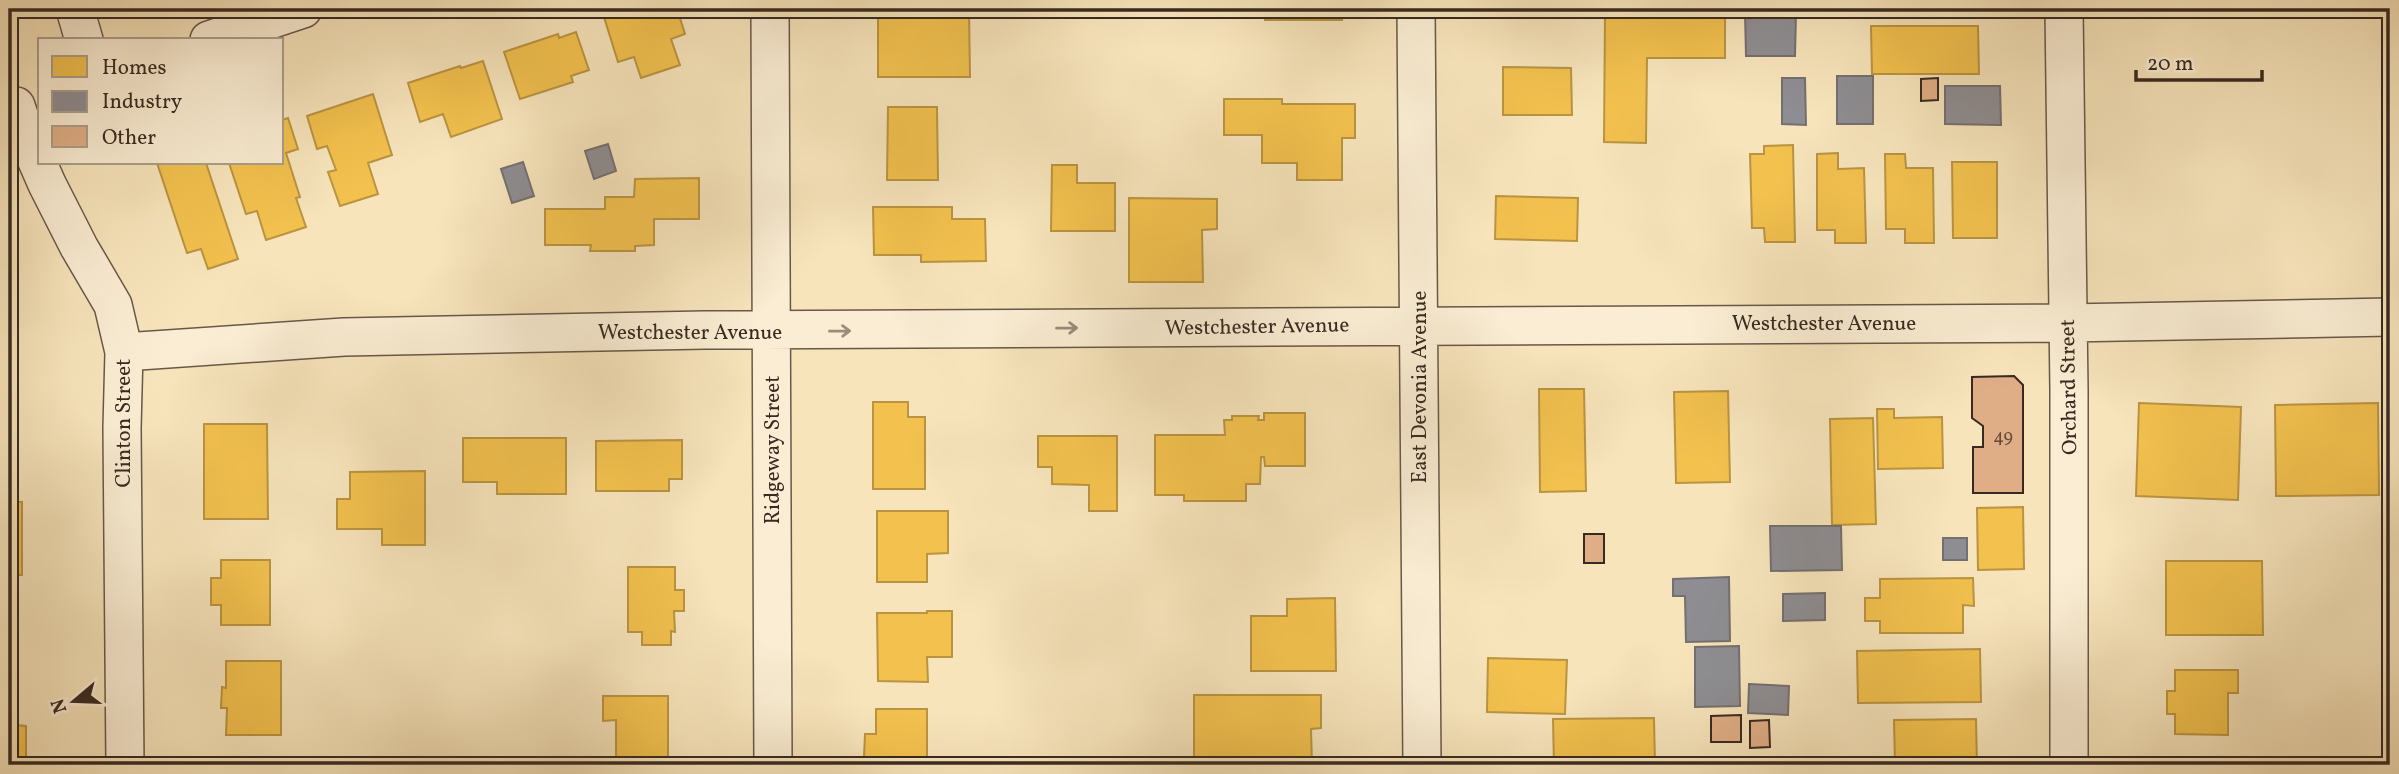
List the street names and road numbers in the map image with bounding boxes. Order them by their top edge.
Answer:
street label: East Devonia Avenue [1406,290,1435,483]
street label: Westchester Avenue [1732,310,1916,339]
street label: Westchester Avenue [1164,311,1350,344]
street label: Westchester Avenue [598,319,782,348]
street label: Orchard Street [2054,319,2085,455]
street label: Clinton Street [110,359,139,487]
street label: Ridgeway Street [759,375,788,525]

